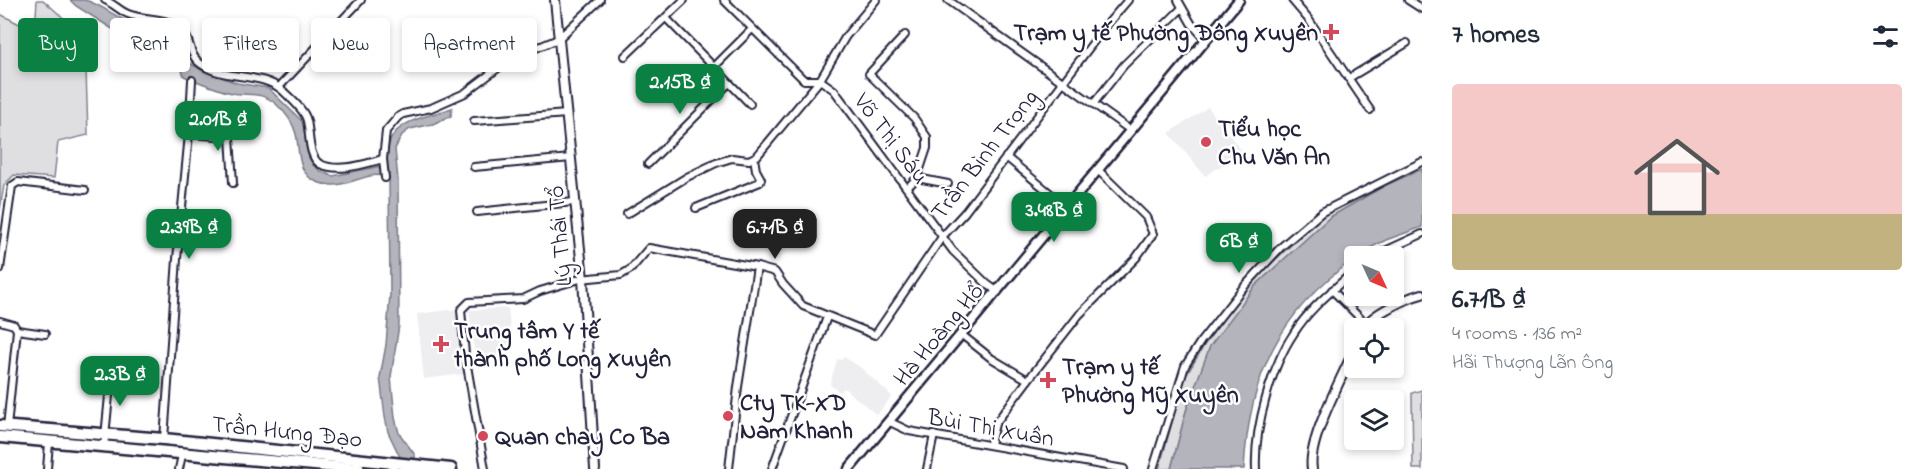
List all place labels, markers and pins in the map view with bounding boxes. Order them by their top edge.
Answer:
place label: Trạm y tế Phường Đông Xuyên [1014,17,1318,53]
marker: Trạm y tế Phường Đông Xuyên [1322,23,1340,41]
pin: 2.15B ₫ [625,64,735,115]
pin: 2.01B ₫ [163,101,273,152]
place label: Tiểu học Chu Văn An [1218,113,1330,176]
marker: Tiểu học Chu Văn An [1199,135,1213,149]
pin: 3.48B ₫ [999,192,1109,243]
pin: 2.39B ₫ [134,209,244,260]
pin: 6.71B ₫ [720,209,830,260]
pin: 6B ₫ [1203,223,1275,274]
place label: Trung tâm Y tế thành phố Long Xuyên [453,315,671,379]
marker: Trung tâm Y tế thành phố Long Xuyên [432,335,450,353]
place label: Trạm y tế Phường Mỹ Xuyên [1062,351,1239,415]
pin: 2.3B ₫ [71,356,169,407]
marker: Trạm y tế Phường Mỹ Xuyên [1039,371,1057,389]
place label: Cty TK-XD Nam Khanh [740,387,853,450]
marker: Cty TK-XD Nam Khanh [721,409,735,423]
place label: Quan chay Co Ba [495,421,670,457]
marker: Quan chay Co Ba [476,429,490,443]

